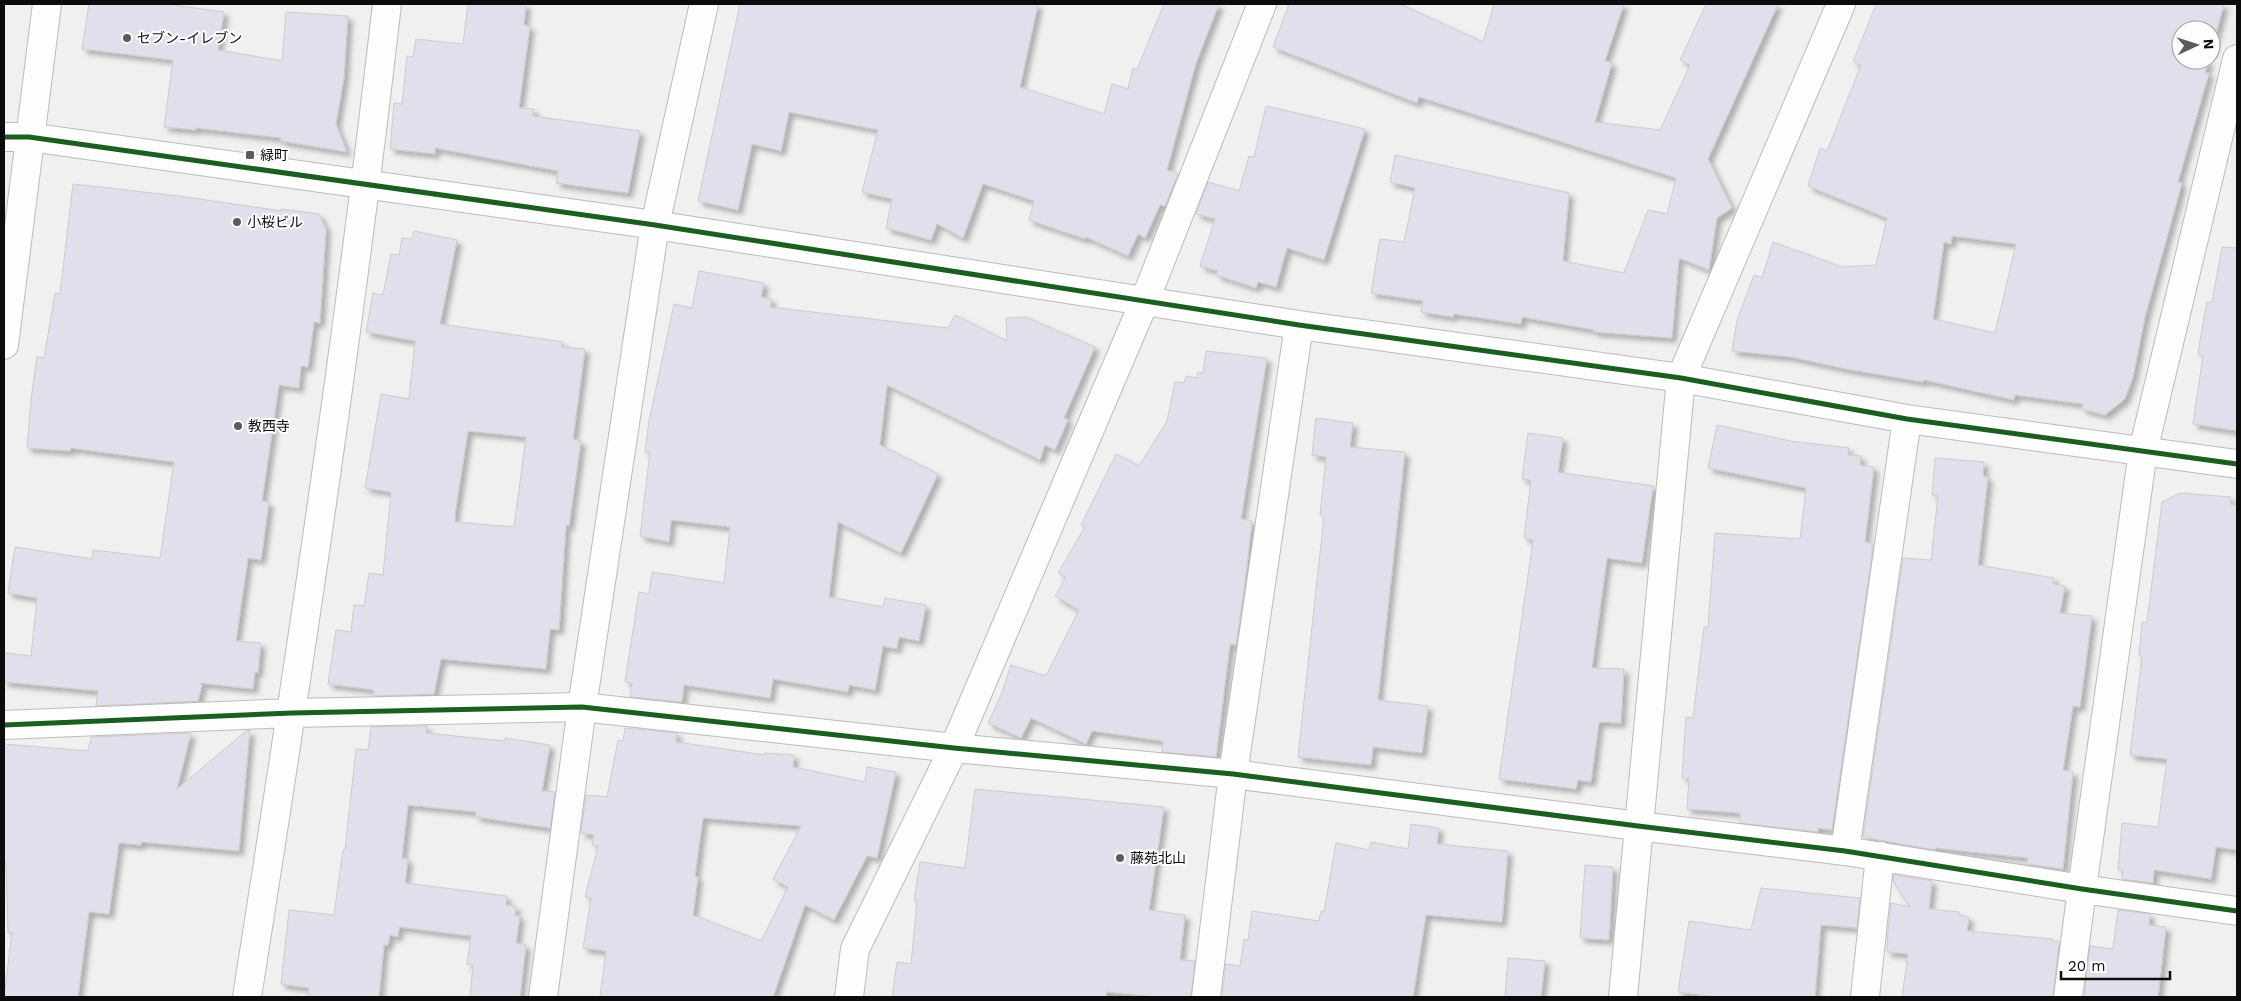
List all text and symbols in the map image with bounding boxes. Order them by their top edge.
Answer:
north arrow [2171,20,2221,70]
place label: セブン-イレブン [137,30,242,46]
marker: セブン-イレブン [121,32,133,44]
text: N [2201,38,2217,50]
place label: 緑町 [260,147,288,163]
marker: 緑町 [244,149,256,161]
place label: 小桜ビル [247,214,303,230]
marker: 小桜ビル [231,216,243,228]
place label: 教西寺 [248,418,290,434]
marker: 教西寺 [232,420,244,432]
place label: 藤苑北山 [1130,850,1186,866]
marker: 藤苑北山 [1114,852,1126,864]
scale bar [2061,948,2170,980]
text: 20 m [2068,957,2106,975]

